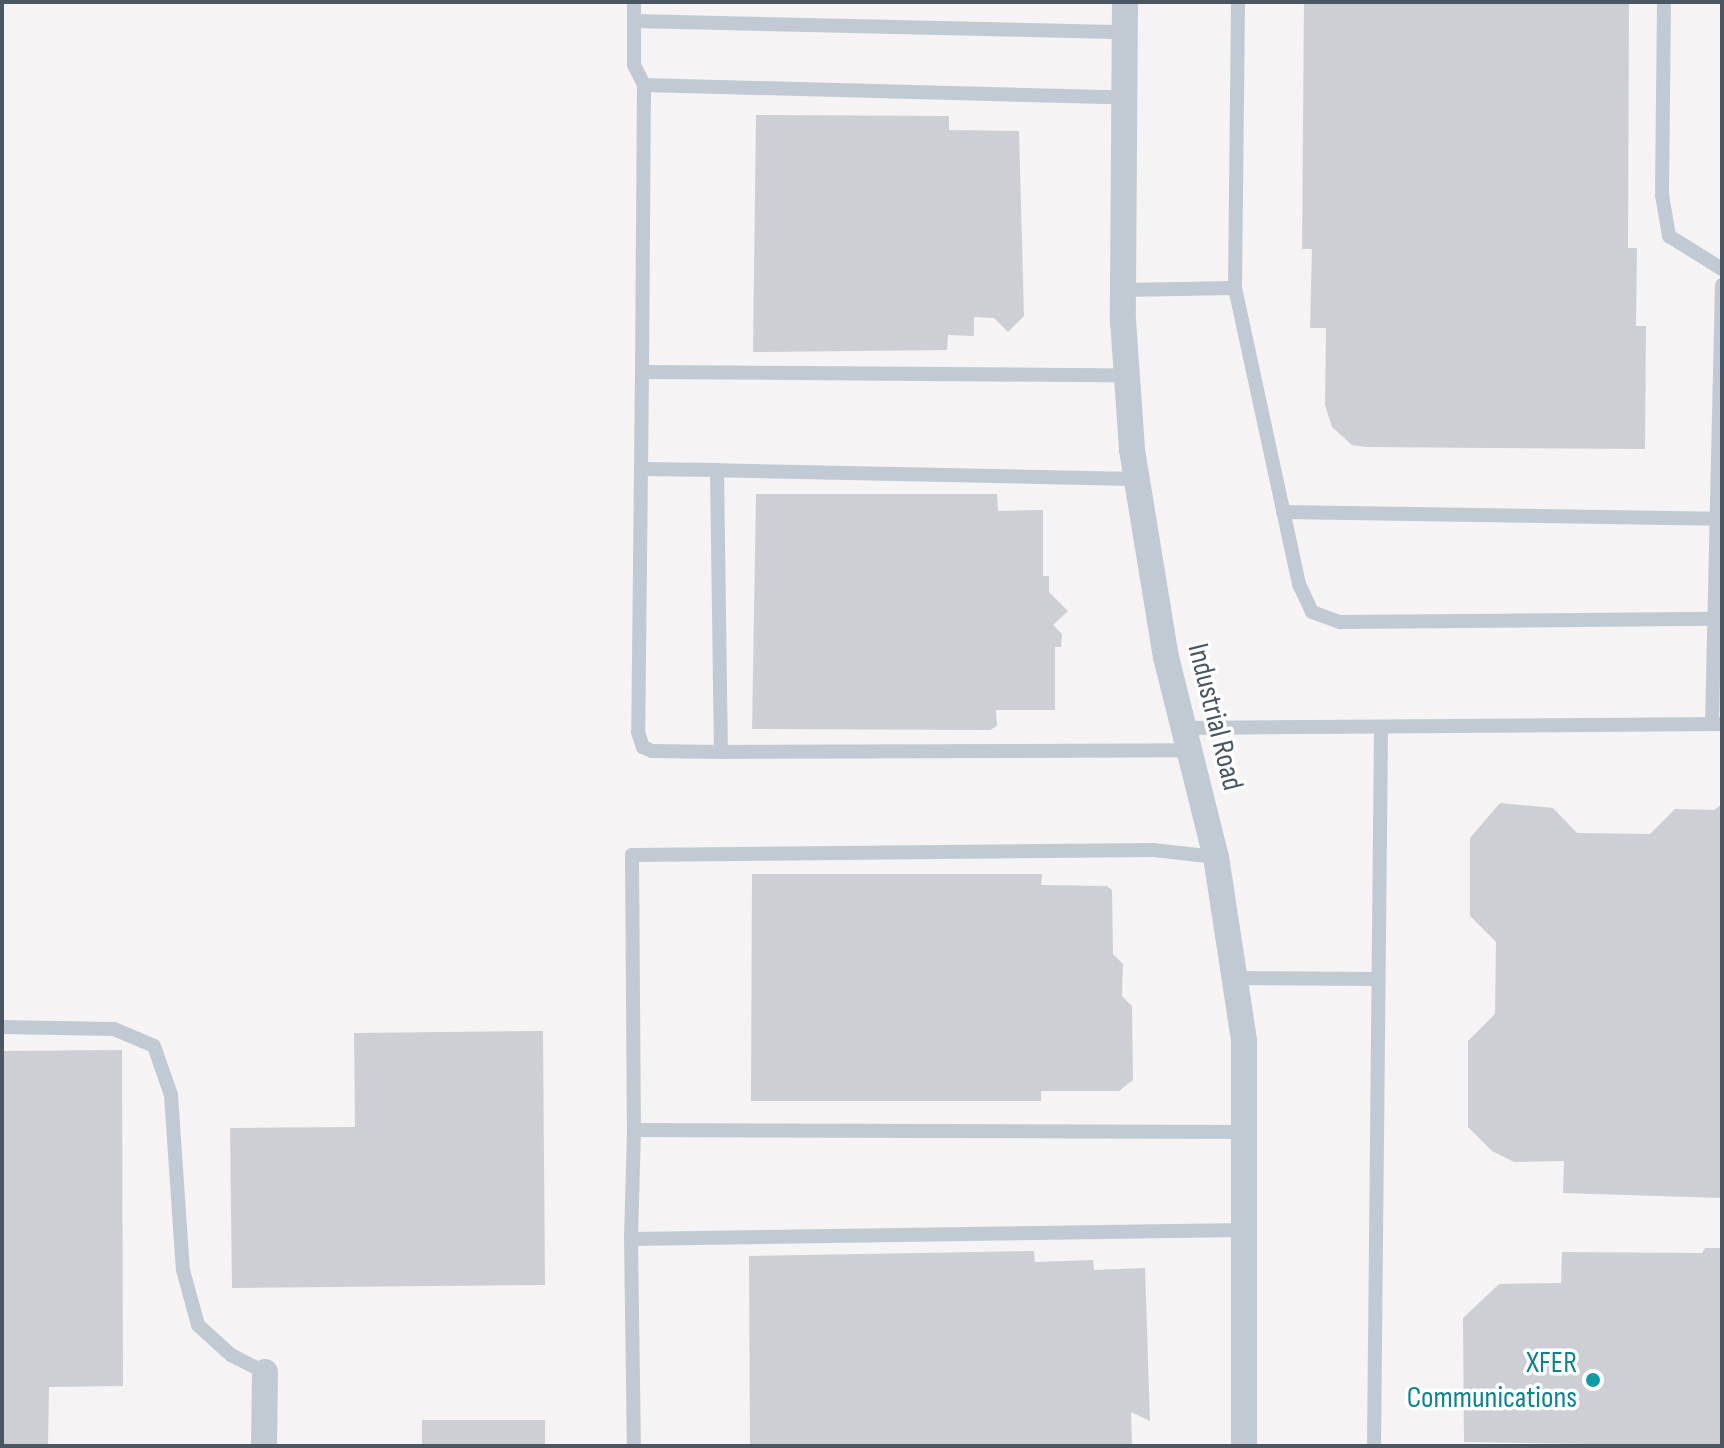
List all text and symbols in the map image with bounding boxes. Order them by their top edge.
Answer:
street label: Industrial Road [1179,640,1251,794]
place label: XFER Communications [1407,1345,1577,1416]
marker: XFER Communications [1584,1371,1602,1389]

